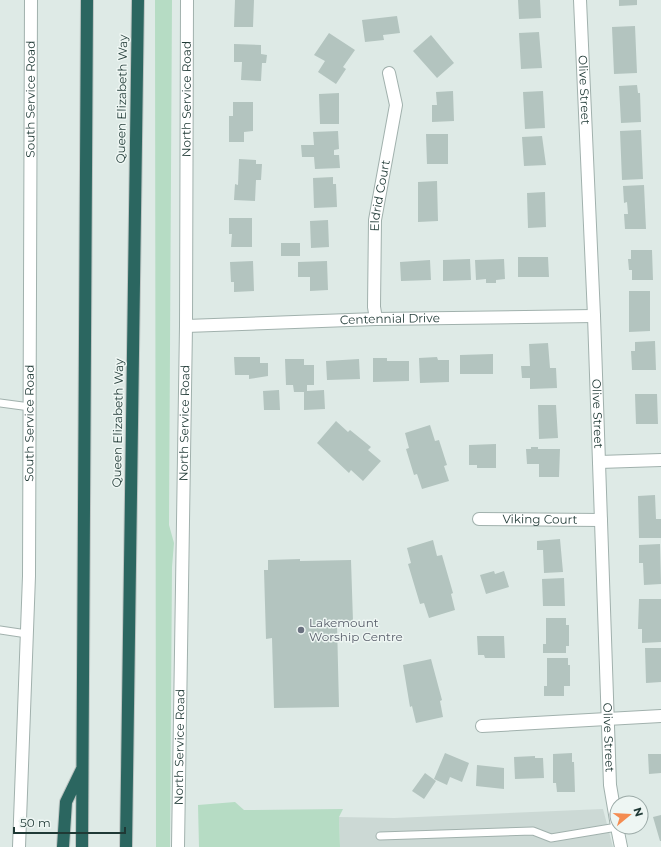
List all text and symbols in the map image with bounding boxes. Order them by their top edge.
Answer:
street label: Queen Elizabeth Way [113,34,130,164]
street label: South Service Road [22,41,38,158]
street label: North Service Road [179,41,194,157]
street label: Olive Street [575,55,594,125]
street label: Eldrid Court [367,158,393,231]
street label: Centennial Drive [340,310,440,327]
street label: Queen Elizabeth Way [109,358,126,488]
street label: South Service Road [21,365,37,482]
street label: North Service Road [176,365,192,481]
street label: Olive Street [589,379,607,449]
street label: Viking Court [502,511,578,527]
place label: Lakemount Worship Centre [309,615,403,644]
marker: Lakemount Worship Centre [296,625,306,635]
street label: North Service Road [171,689,187,805]
street label: Olive Street [600,702,618,773]
north arrow [609,795,649,835]
text: N [630,806,647,818]
scale bar [14,809,125,835]
text: 50 m [20,815,51,830]

